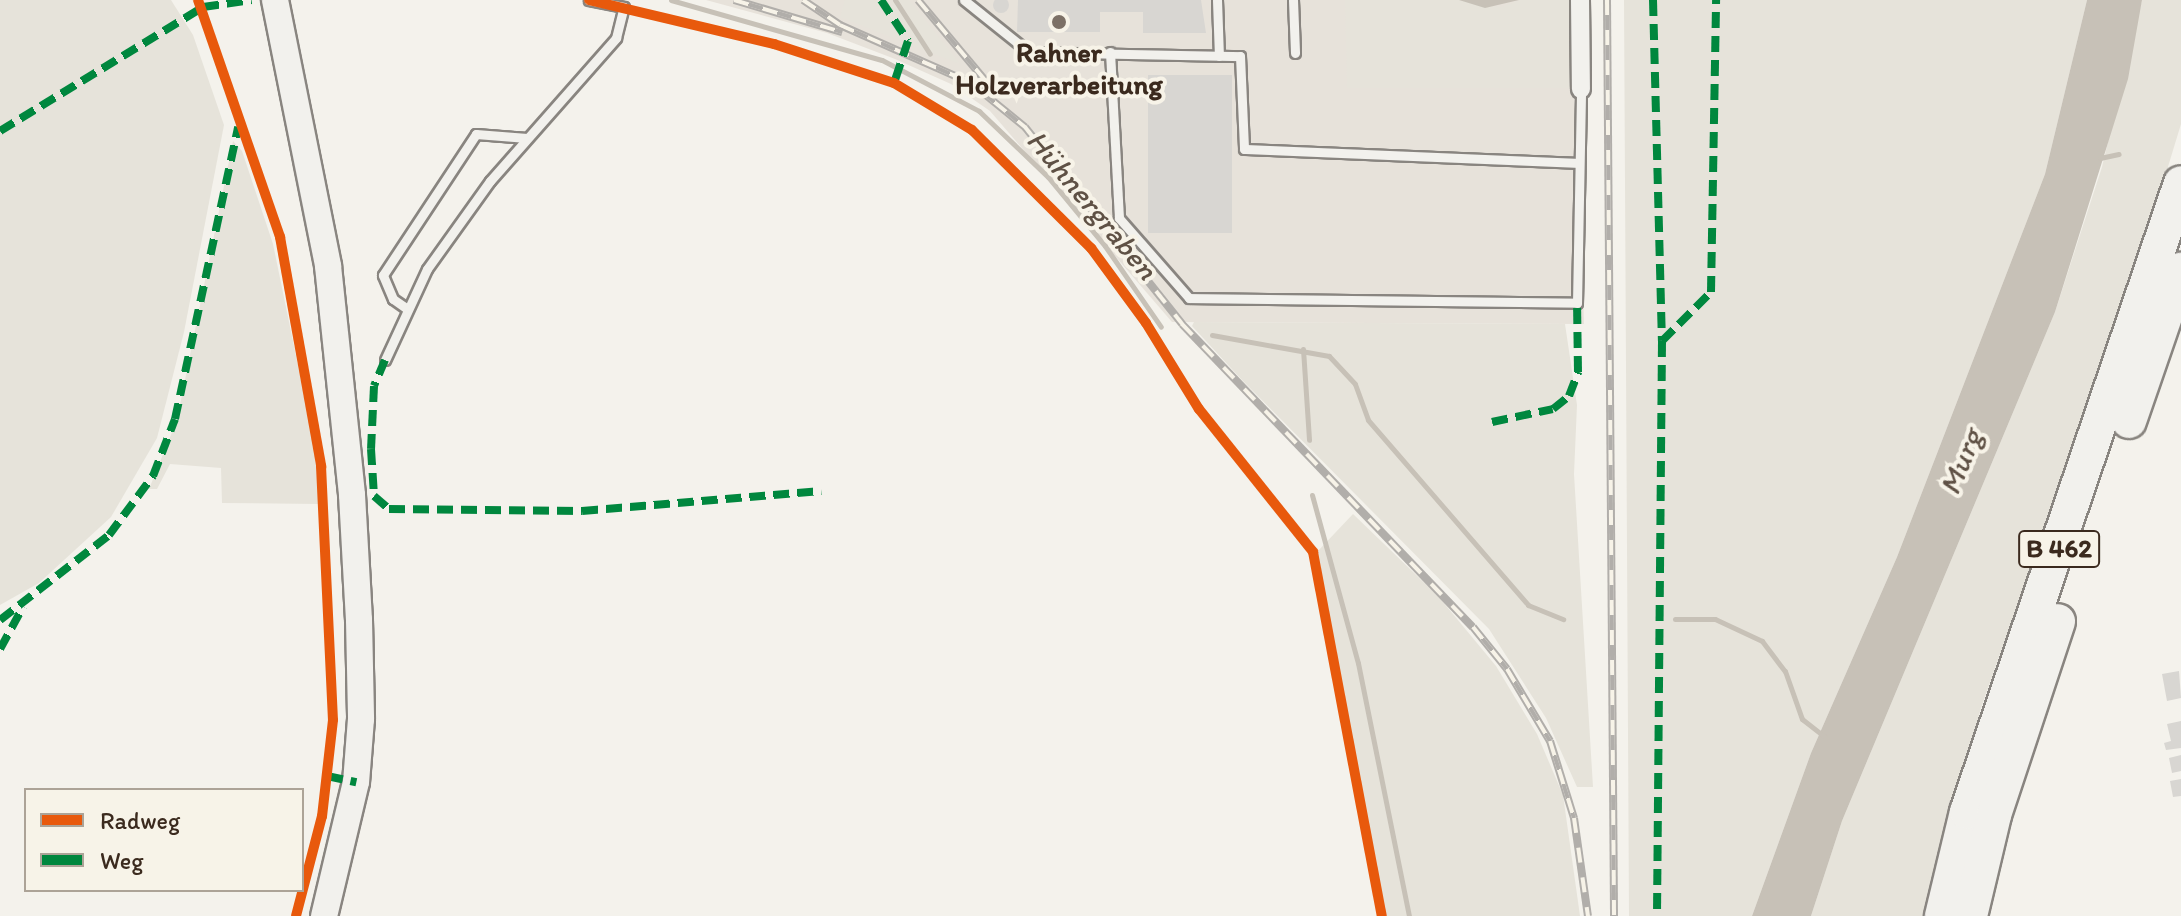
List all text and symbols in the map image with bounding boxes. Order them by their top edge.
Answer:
marker: Rahner Holzverarbeitung [1050,13,1068,31]
place label: Rahner Holzverarbeitung [955,35,1163,101]
water label: Hühnergraben [1019,123,1165,287]
water label: Murg [1932,424,1990,500]
road number: B 462 [2017,527,2101,571]
legend [24,788,304,892]
text: Radweg [100,806,180,835]
text: Weg [100,846,143,875]

